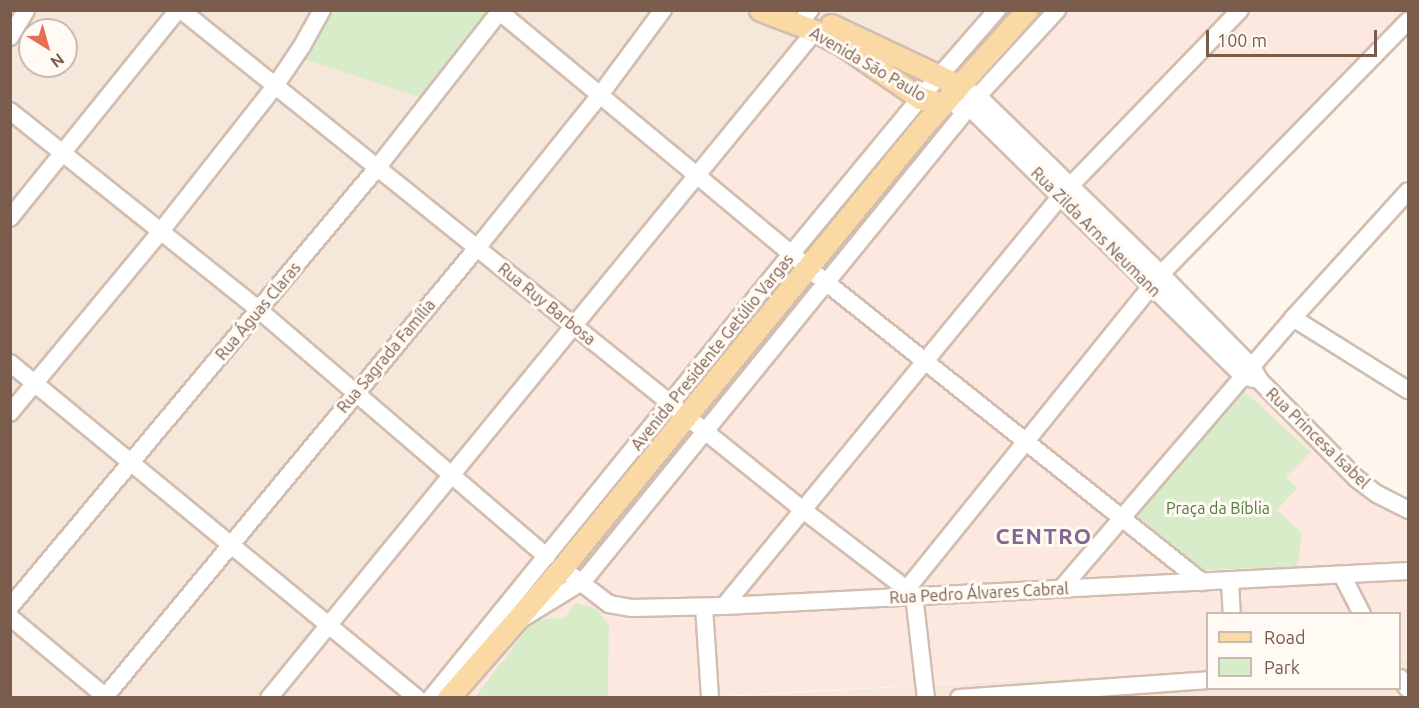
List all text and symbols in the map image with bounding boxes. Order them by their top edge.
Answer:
north arrow [18,18,78,78]
scale bar [1209,18,1380,56]
street label: Avenida São Paulo [806,23,930,105]
text: 100 m [1217,30,1267,50]
text: N [47,50,68,72]
street label: Rua Zilda Arns Neumann [1027,163,1165,301]
street label: Avenida Presidente Getúlio Vargas [627,250,797,454]
street label: Rua Águas Claras [211,258,305,364]
street label: Rua Ruy Barbosa [494,259,600,349]
street label: Rua Sagrada Família [333,295,439,417]
street label: Rua Princesa Isabel [1262,384,1374,492]
park label: Praça da Bíblia [1166,498,1270,518]
district label: CENTRO [995,523,1093,549]
street label: Rua Pedro Álvares Cabral [889,579,1069,607]
legend [1206,612,1401,690]
text: Road [1264,627,1306,647]
text: Park [1264,657,1300,677]

